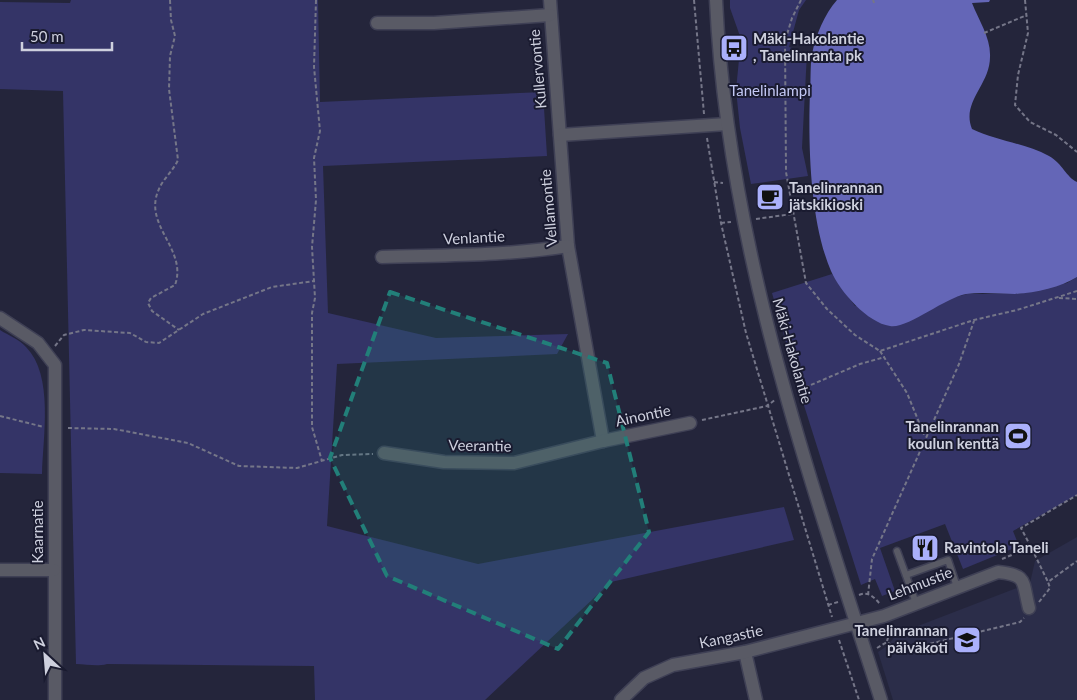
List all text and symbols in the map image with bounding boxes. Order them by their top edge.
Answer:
scale bar [22,20,112,52]
text: 50 m [30,27,64,45]
street label: Kullervontie [525,28,549,110]
place label: Mäki-Hakolantie , Tanelinranta pk [753,29,865,64]
bus stop icon: Mäki-Hakolantie , Tanelinranta pk [719,33,749,63]
park label: Tanelinlampi [729,81,811,99]
street label: Vellamontie [536,169,560,248]
place label: Tanelinrannan jätskikioski [788,178,883,213]
cafe icon: Tanelinrannan jätskikioski [755,182,785,212]
street label: Venlantie [443,226,505,248]
street label: Mäki-Hakolantie [769,296,817,406]
street label: Ainontie [614,400,672,430]
place label: Tanelinrannan koulun kenttä [905,417,999,452]
sports icon: Tanelinrannan koulun kenttä [1003,421,1033,451]
street label: Veerantie [448,435,512,455]
street label: Kaarnatie [28,500,46,564]
restaurant icon: Ravintola Taneli [910,533,940,563]
place label: Ravintola Taneli [944,538,1049,556]
street label: Lehmustie [885,562,955,604]
street label: Kangastie [697,620,764,652]
place label: Tanelinrannan päiväkoti [854,621,948,656]
school or university icon: Tanelinrannan päiväkoti [952,625,982,655]
north arrow [20,630,70,680]
text: N [31,633,48,653]

